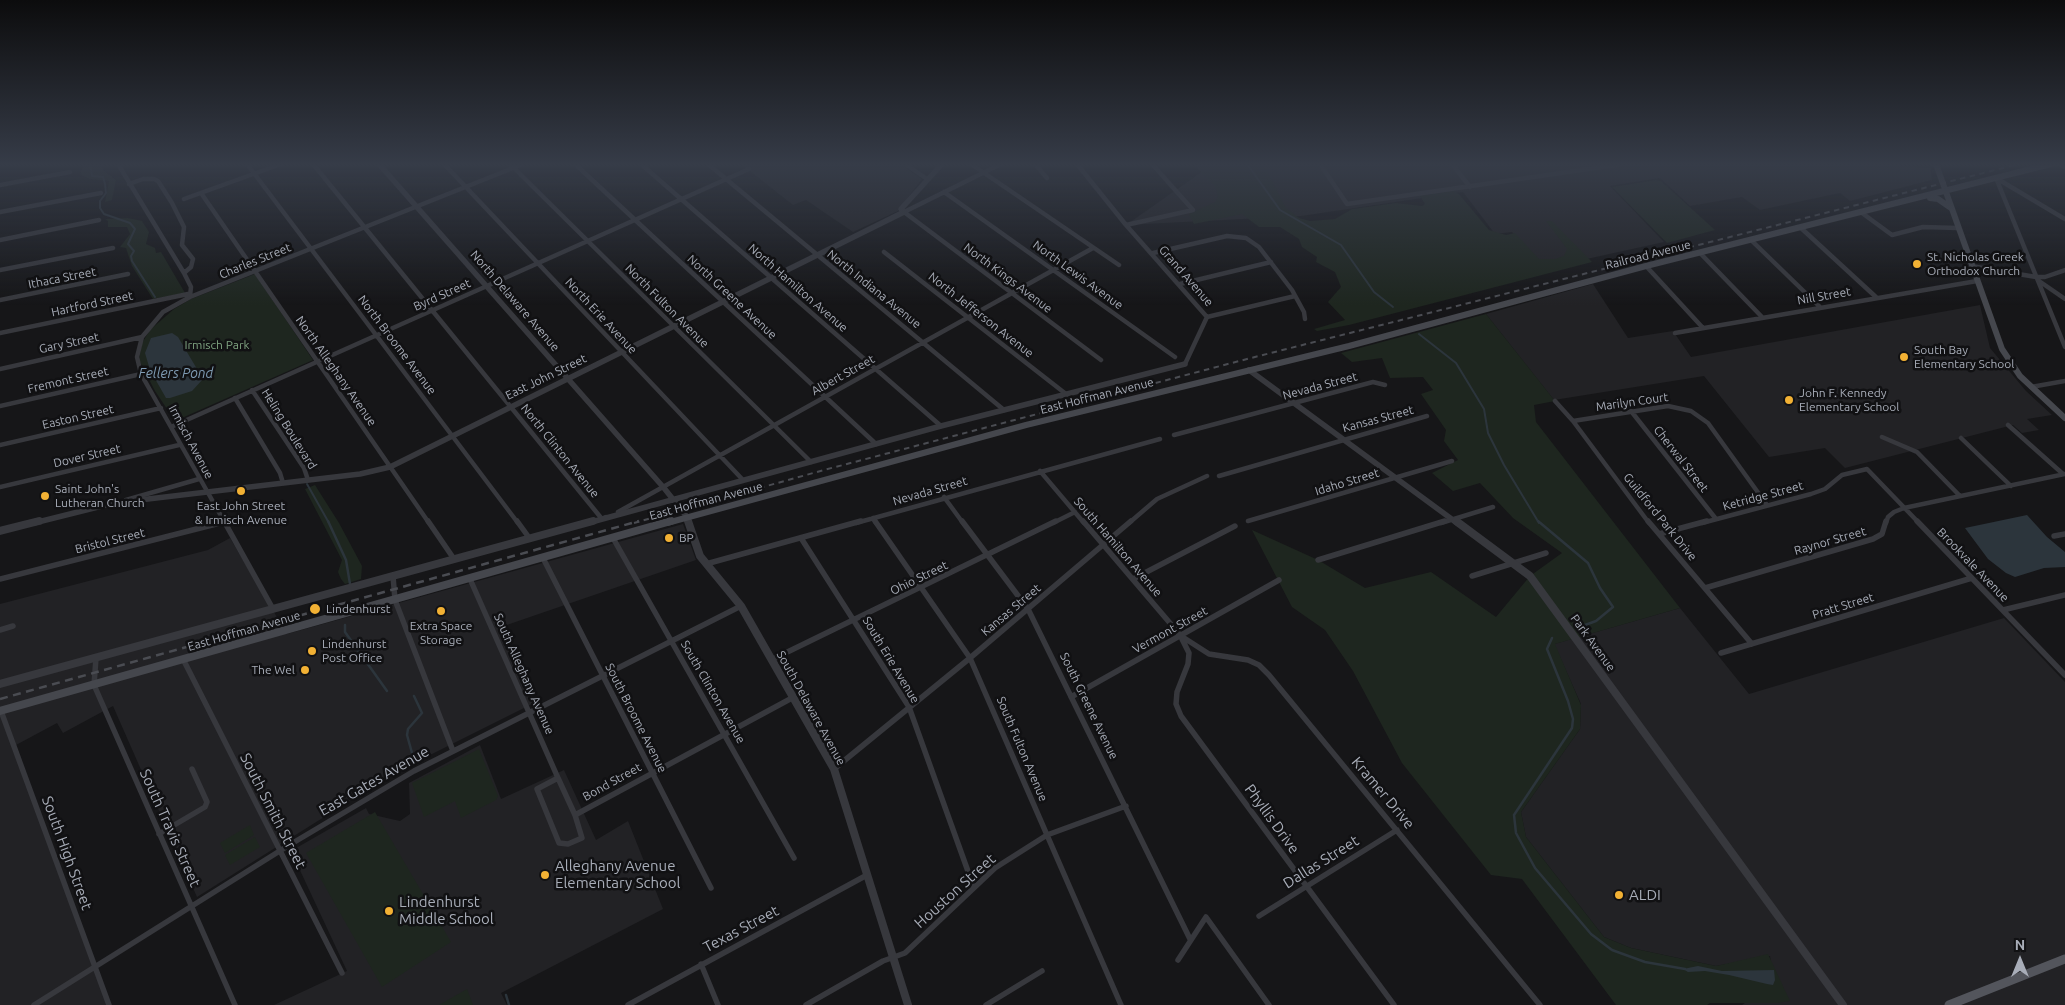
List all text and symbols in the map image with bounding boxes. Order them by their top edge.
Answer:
street label: North Lewis Avenue [1030,237,1126,313]
street label: Railroad Avenue [1604,237,1692,273]
street label: Charles Street [217,240,293,282]
street label: North Kings Avenue [961,240,1055,316]
street label: North Hamilton Avenue [745,241,851,335]
street label: Grand Avenue [1156,243,1216,309]
street label: North Indiana Avenue [824,247,924,331]
street label: North Delaware Avenue [467,248,563,354]
place label: St. Nicholas Greek Orthodox Church [1927,250,2024,278]
street label: North Greene Avenue [684,252,780,342]
marker: St. Nicholas Greek Orthodox Church [1911,258,1923,270]
street label: North Fulton Avenue [622,261,712,351]
street label: Ithaca Street [27,264,97,292]
street label: North Jefferson Avenue [926,269,1036,361]
street label: North Erie Avenue [562,275,640,357]
street label: Byrd Street [411,276,473,314]
street label: Nill Street [1796,284,1852,308]
street label: Hartford Street [50,288,134,320]
street label: North Broome Avenue [355,292,439,398]
street label: North Alleghany Avenue [293,313,379,429]
street label: Gary Street [38,330,100,356]
park label: Irmisch Park [184,338,250,352]
place label: South Bay Elementary School [1914,343,2014,371]
street label: East John Street [503,351,589,403]
marker: South Bay Elementary School [1898,351,1910,363]
street label: Albert Street [809,352,877,398]
street label: Fremont Street [26,364,110,396]
water label: Fellers Pond [139,365,213,381]
street label: Nevada Street [1281,369,1359,403]
street label: East Hoffman Avenue [1039,375,1155,417]
street label: Heling Boulevard [258,386,320,472]
place label: John F. Kennedy Elementary School [1799,386,1899,414]
street label: Marilyn Court [1595,390,1669,414]
marker: John F. Kennedy Elementary School [1783,394,1795,406]
street label: North Clinton Avenue [518,401,602,501]
street label: Easton Street [41,402,115,432]
street label: Irmisch Avenue [165,403,217,481]
street label: Kansas Street [1341,403,1415,435]
street label: Cherwal Street [1651,423,1711,495]
street label: Dover Street [52,441,122,471]
street label: Idaho Street [1313,465,1381,499]
street label: Guildford Park Drive [1620,470,1700,564]
street label: Nevada Street [891,474,969,508]
street label: Ketridge Street [1721,478,1805,514]
street label: East Hoffman Avenue [648,479,764,523]
place label: Saint John's Lutheran Church [55,482,144,510]
marker: East John Street & Irmisch Avenue [235,485,247,497]
marker: Saint John's Lutheran Church [39,490,51,502]
street label: South Hamilton Avenue [1071,494,1165,600]
place label: East John Street & Irmisch Avenue [195,499,287,527]
street label: Raynor Street [1792,524,1868,558]
street label: Bristol Street [74,525,146,557]
street label: Brookvale Avenue [1934,525,2012,605]
place label: BP [679,531,694,545]
marker: BP [663,532,675,544]
street label: Ohio Street [888,558,950,598]
street label: Kansas Street [978,581,1044,639]
street label: Pratt Street [1811,590,1875,622]
marker: Lindenhurst [308,602,322,616]
place label: Lindenhurst [326,602,391,616]
street label: Vermont Street [1130,603,1210,657]
marker: Extra Space Storage [435,605,447,617]
street label: East Hoffman Avenue [186,608,302,654]
street label: South Alleghany Avenue [491,611,557,737]
street label: Park Avenue [1567,612,1619,674]
street label: South Erie Avenue [859,614,923,706]
place label: Extra Space Storage [410,619,472,647]
place label: Lindenhurst Post Office [322,637,387,665]
street label: South Clinton Avenue [678,638,748,746]
marker: Lindenhurst Post Office [306,645,318,657]
street label: South Delaware Avenue [774,648,848,768]
street label: South Greene Avenue [1057,650,1121,762]
street label: South Broome Avenue [602,661,670,775]
place label: The Wel [251,663,295,677]
marker: The Wel [299,664,311,676]
street label: South Fulton Avenue [993,694,1051,804]
street label: East Gates Avenue [316,742,432,820]
street label: South Smith Street [236,750,310,872]
street label: Kramer Drive [1348,753,1418,833]
street label: Bond Street [580,760,644,804]
street label: South Travis Street [136,766,204,890]
street label: Phyllis Drive [1241,781,1303,857]
street label: South High Street [38,794,96,912]
street label: Dallas Street [1280,832,1362,892]
street label: Houston Street [911,850,999,932]
place label: Alleghany Avenue Elementary School [555,857,681,892]
marker: Alleghany Avenue Elementary School [539,869,551,881]
place label: ALDI [1629,886,1661,904]
marker: ALDI [1613,889,1625,901]
place label: Lindenhurst Middle School [399,893,494,928]
street label: Texas Street [700,902,782,956]
marker: Lindenhurst Middle School [383,905,395,917]
north arrow [1995,935,2045,985]
text: N [2015,937,2025,953]

